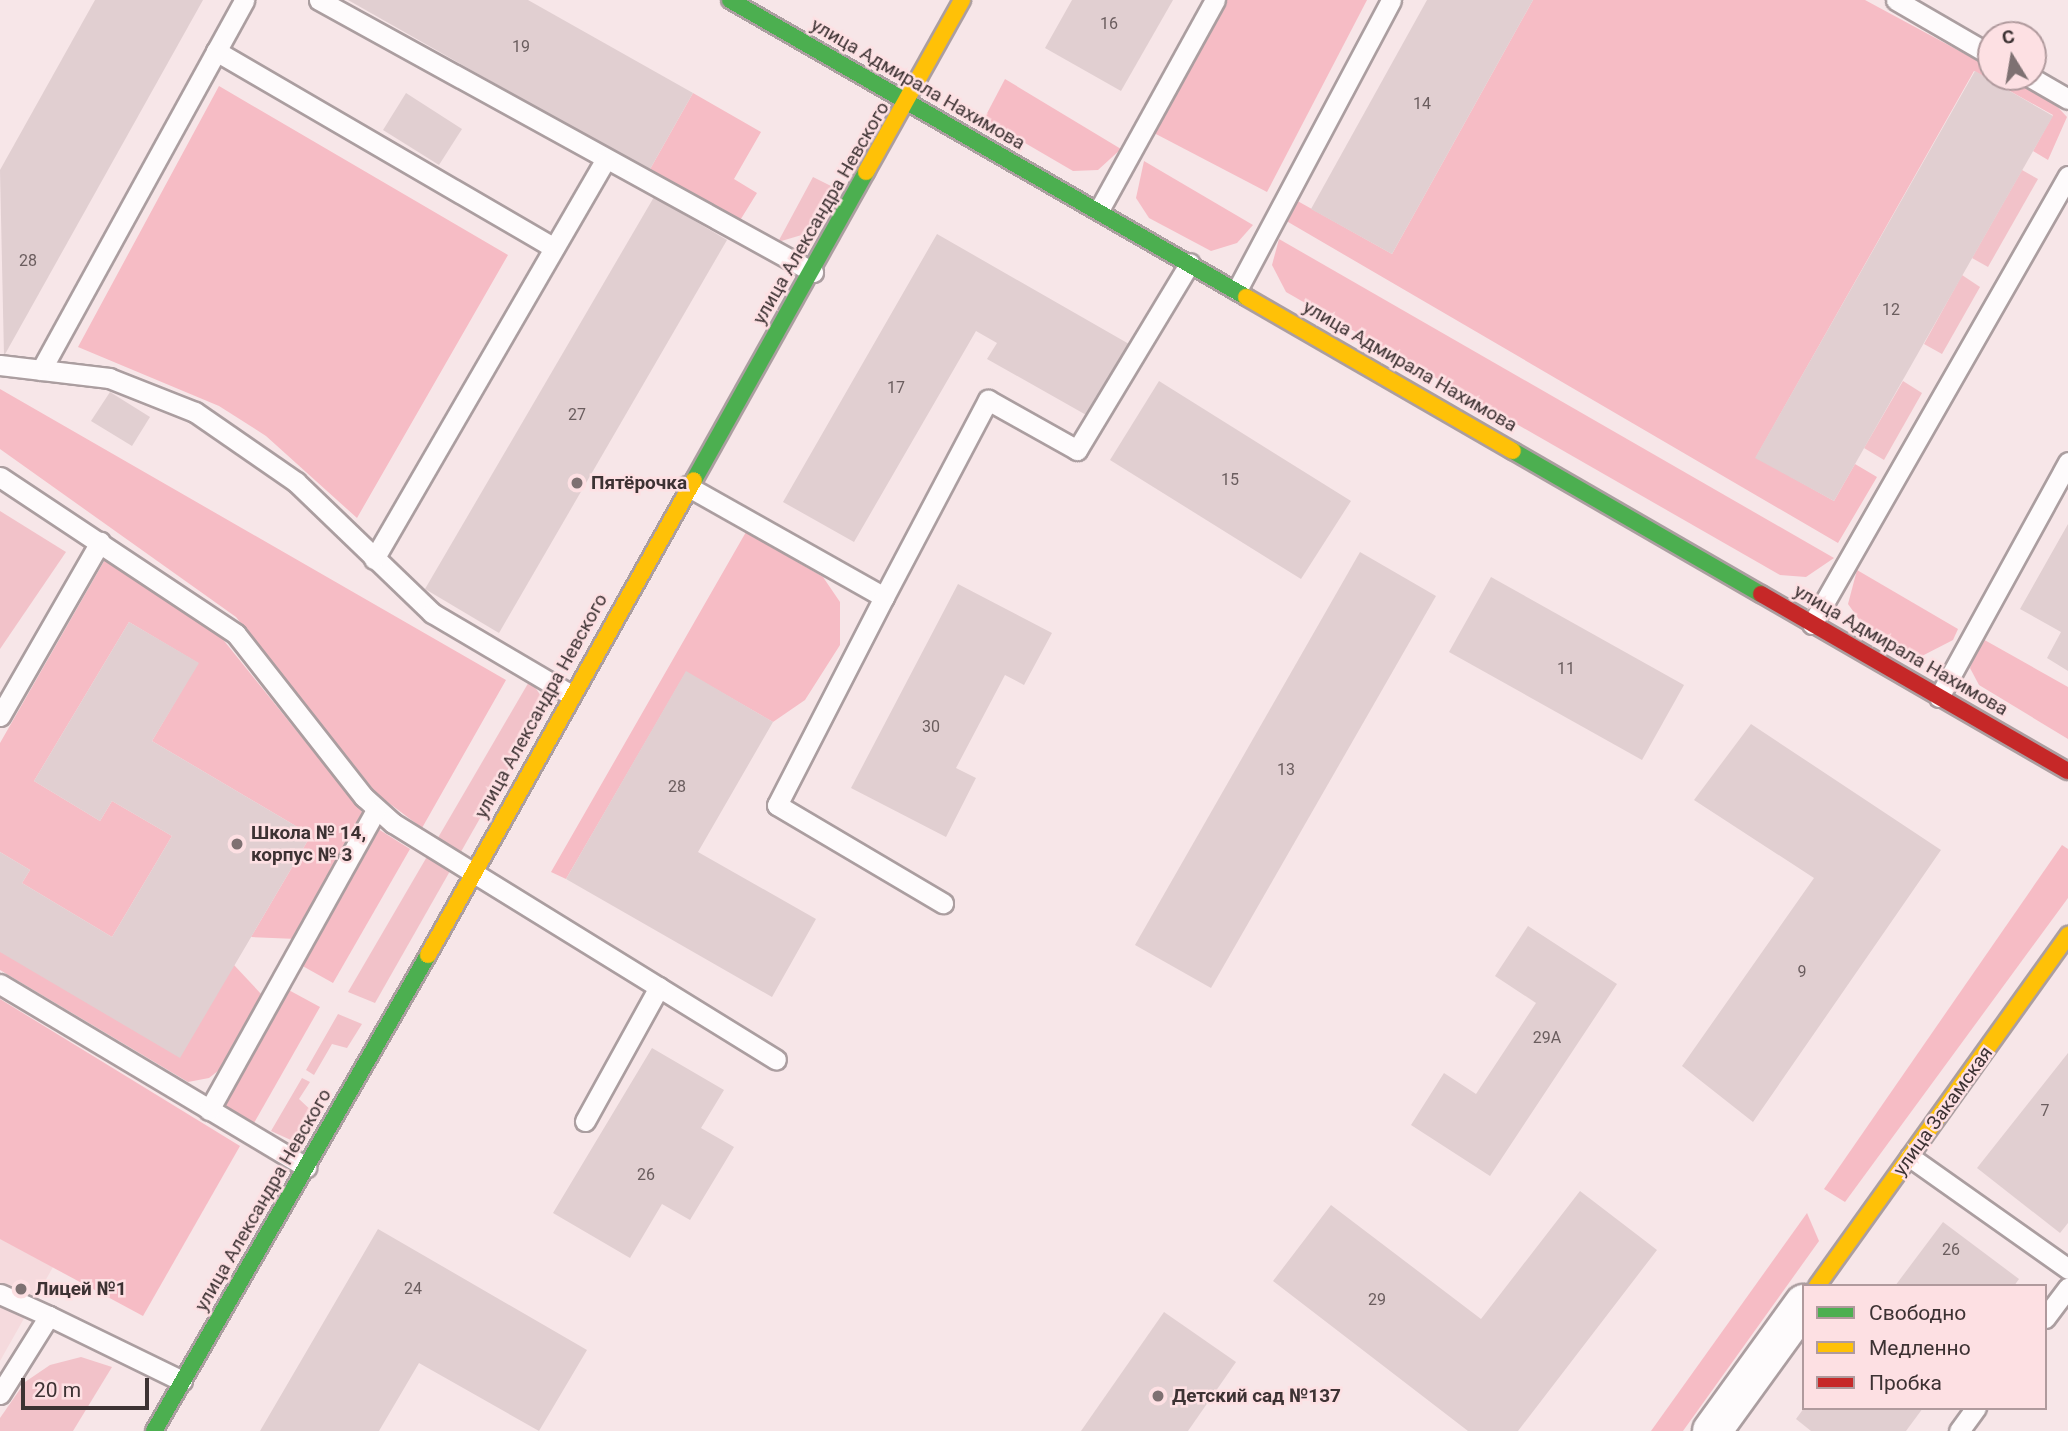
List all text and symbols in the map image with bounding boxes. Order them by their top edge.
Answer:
street label: улица Адмирала Нахимова [807,13,1029,155]
house number: 16 [1100,14,1118,34]
north arrow [1977,21,2047,91]
text: С [2000,24,2017,49]
house number: 19 [512,37,530,57]
house number: 14 [1413,94,1431,114]
street label: улица Александра Невского [748,98,894,328]
house number: 28 [19,251,37,271]
street label: улица Адмирала Нахимова [1299,295,1521,437]
house number: 12 [1882,300,1900,320]
house number: 17 [887,378,905,398]
house number: 27 [568,405,586,425]
house number: 15 [1221,470,1239,490]
place label: Пятёрочка [591,472,687,494]
marker: Пятёрочка [569,475,585,491]
street label: улица Адмирала Нахимова [1790,579,2012,721]
street label: улица Александра Невского [470,590,612,822]
house number: 11 [1557,659,1575,679]
house number: 30 [922,717,940,737]
house number: 13 [1277,760,1295,780]
house number: 28 [668,777,686,797]
place label: Школа № 14, корпус № 3 [251,822,366,866]
marker: Школа № 14, корпус № 3 [229,836,245,852]
house number: 9 [1798,962,1806,982]
house number: 29А [1533,1028,1561,1048]
street label: улица Закамская [1888,1042,1998,1180]
street label: улица Александра Невского [190,1085,336,1315]
house number: 7 [2041,1101,2049,1121]
house number: 26 [637,1165,655,1185]
house number: 26 [1942,1240,1960,1260]
place label: Лицей №1 [35,1278,127,1300]
house number: 24 [404,1279,422,1299]
marker: Лицей №1 [13,1281,29,1297]
legend [1802,1284,2047,1410]
house number: 29 [1368,1290,1386,1310]
text: Свободно [1869,1301,1966,1325]
text: Медленно [1869,1336,1971,1360]
scale bar [24,1364,152,1408]
text: Пробка [1869,1371,1942,1395]
text: 20 m [34,1378,81,1402]
place label: Детский сад №137 [1172,1385,1341,1407]
marker: Детский сад №137 [1150,1388,1166,1404]

